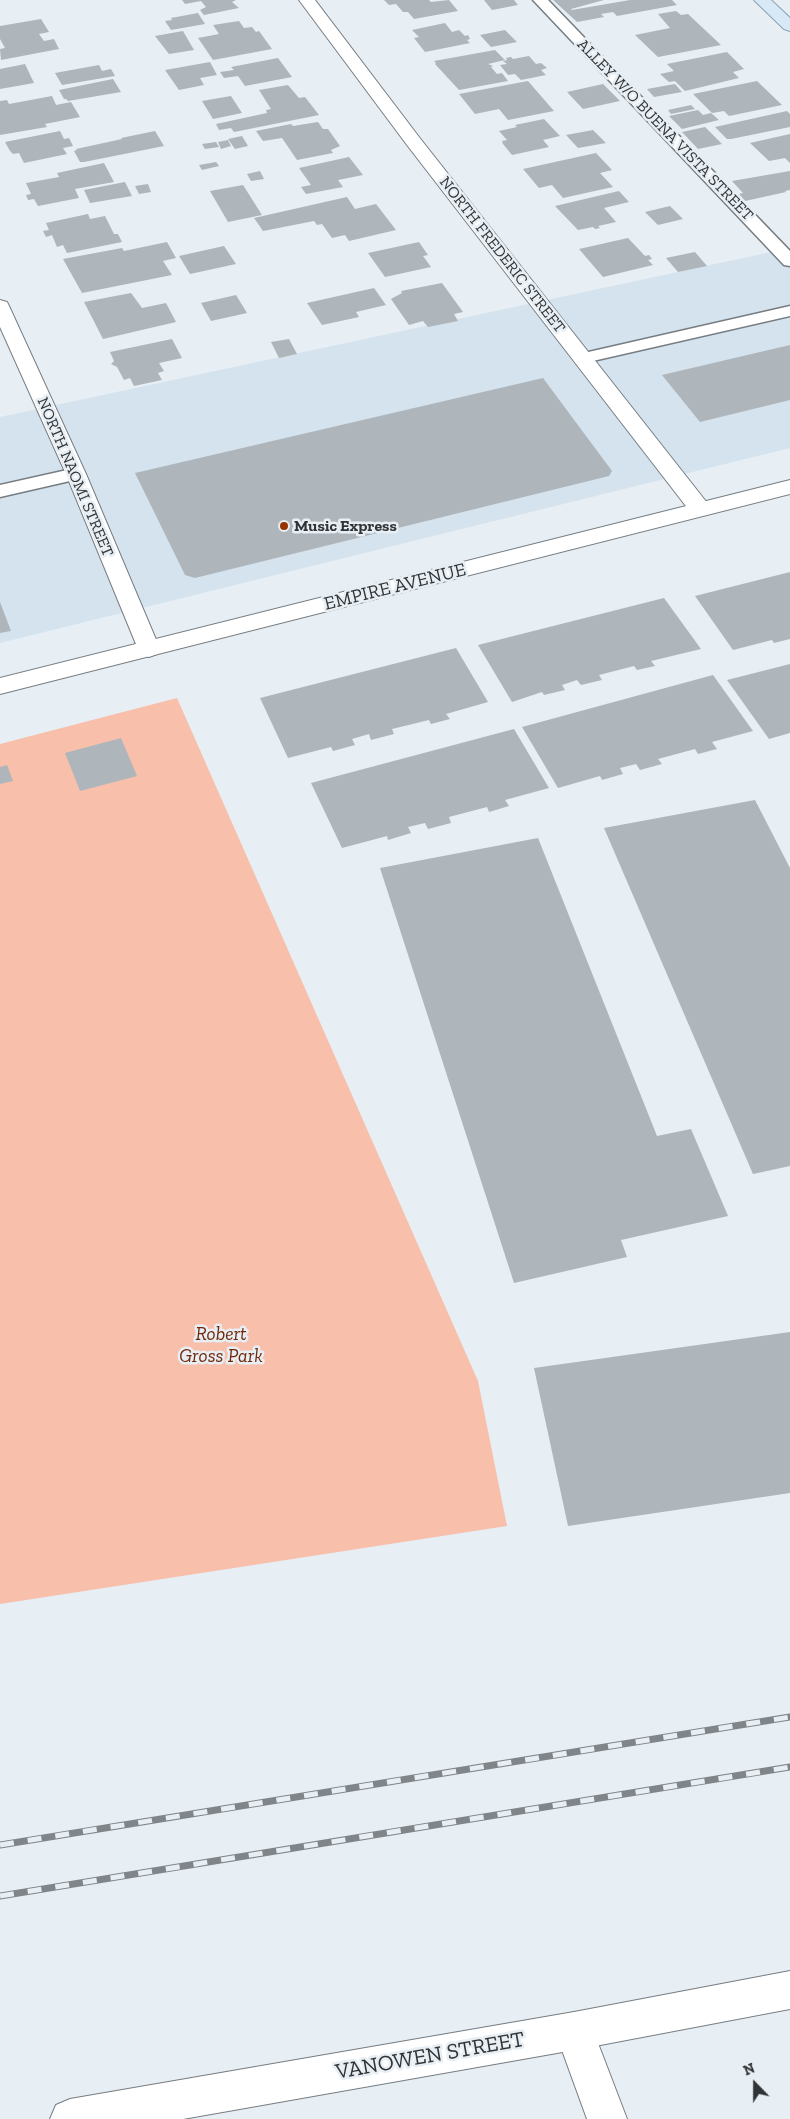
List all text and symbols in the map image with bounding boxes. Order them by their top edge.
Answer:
street label: ALLEY W/O BUENA VISTA STREET [573,35,757,225]
street label: NORTH FREDERIC STREET [435,173,569,337]
street label: NORTH NAOMI STREET [33,394,117,560]
place label: Music Express [294,516,397,536]
marker: Music Express [278,520,290,532]
street label: EMPIRE AVENUE [322,558,468,616]
park label: Robert Gross Park [179,1324,263,1368]
street label: VANOWEN STREET [333,2026,527,2086]
north arrow [730,2059,780,2109]
text: N [741,2060,757,2080]

